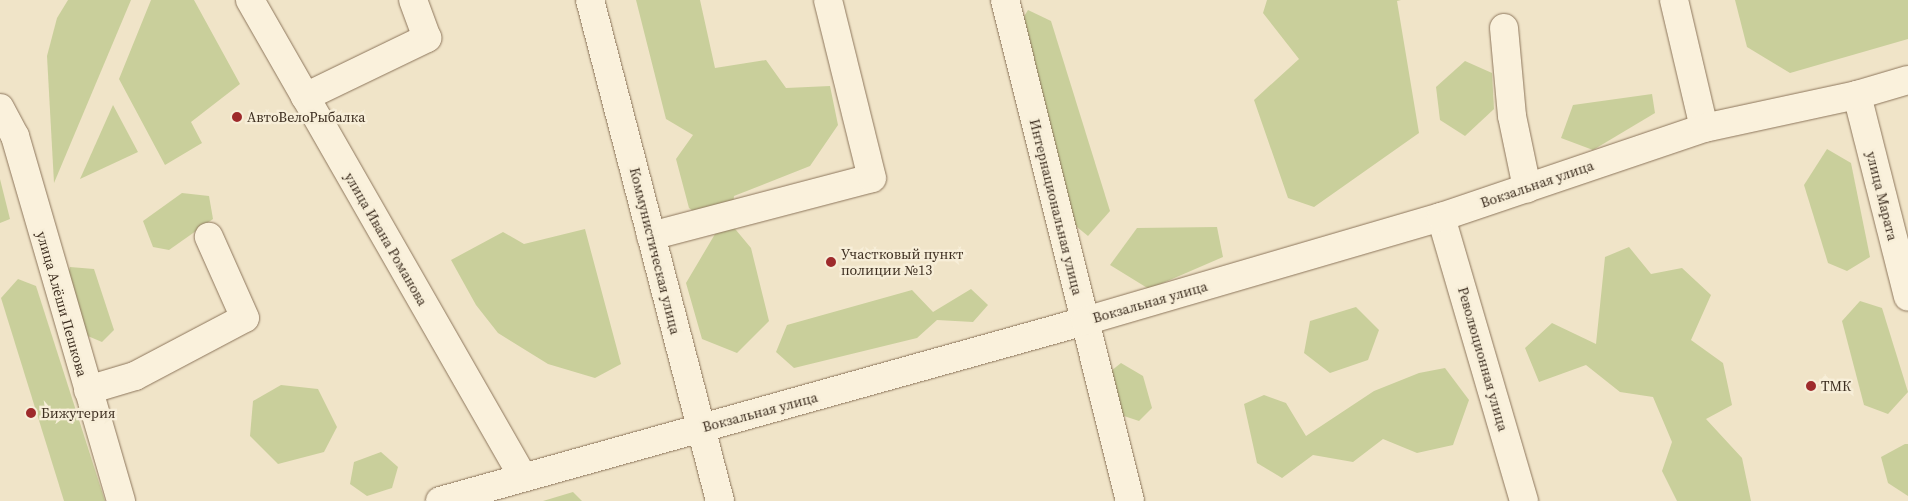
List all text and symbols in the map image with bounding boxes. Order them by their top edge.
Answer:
place label: АвтоВелоРыбалка [247,109,365,125]
marker: АвтоВелоРыбалка [231,111,243,123]
street label: Интернациональная улица [1026,117,1086,297]
street label: улица Марата [1863,150,1901,242]
street label: Вокзальная улица [1478,157,1596,211]
street label: Коммунистическая улица [626,166,684,336]
street label: улица Ивана Романова [341,169,431,309]
street label: улица Алёши Пешкова [33,229,91,379]
place label: Участковый пункт полиции №13 [841,246,963,278]
marker: Участковый пункт полиции №13 [825,256,837,268]
street label: Вокзальная улица [1091,278,1209,326]
street label: Революционная улица [1454,285,1512,433]
place label: ТМК [1821,378,1851,394]
marker: ТМК [1805,380,1817,392]
street label: Вокзальная улица [701,389,819,435]
place label: Бижутерия [41,405,115,421]
marker: Бижутерия [25,407,37,419]

